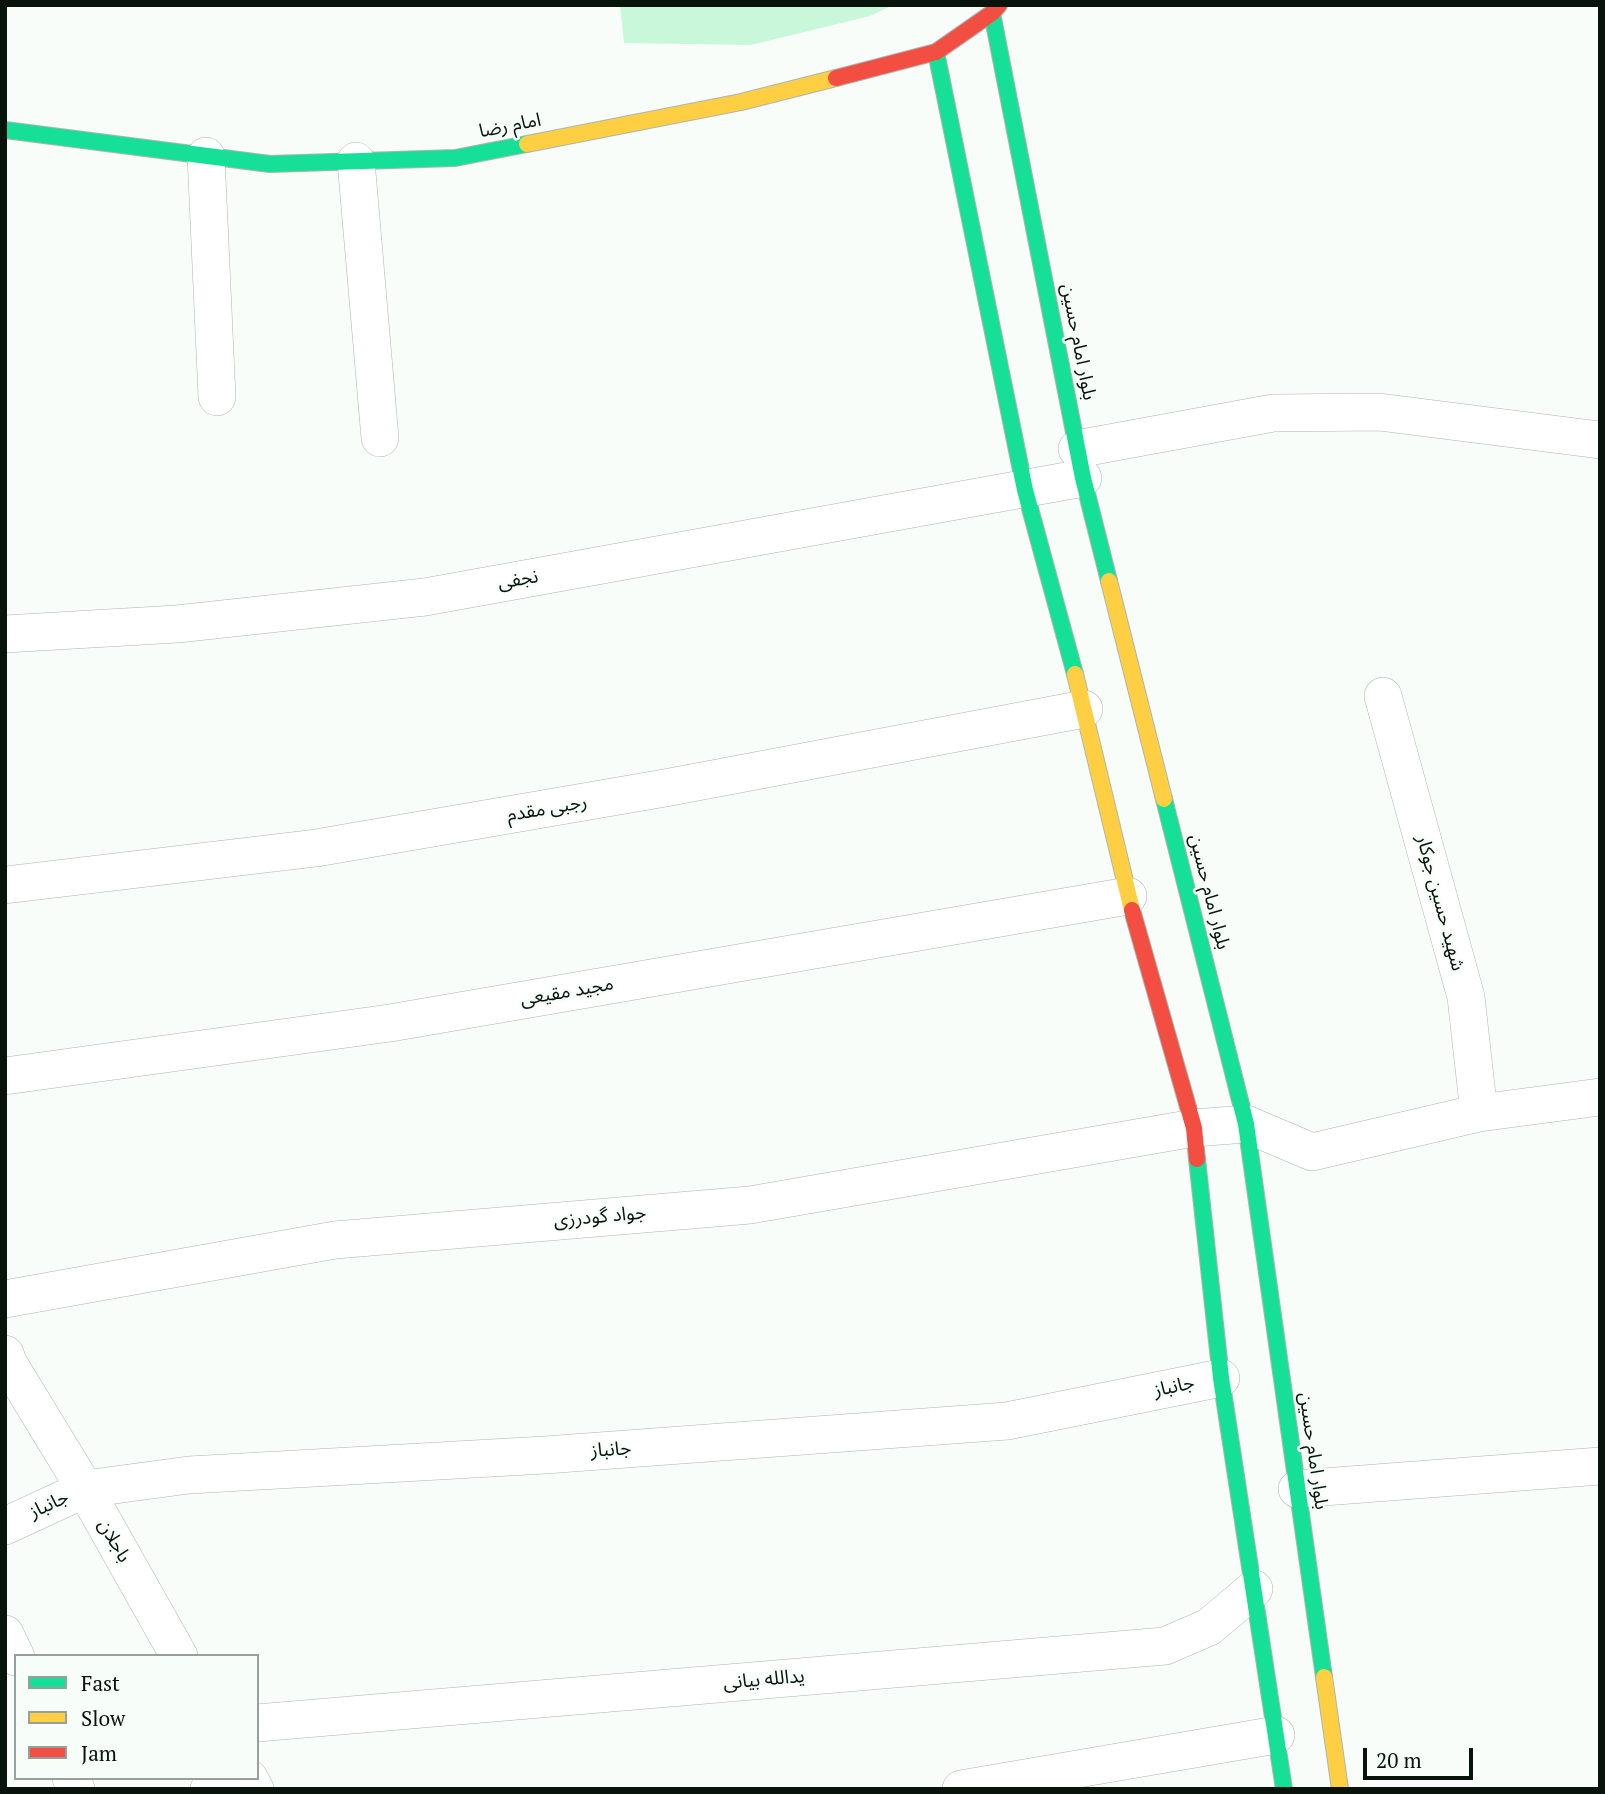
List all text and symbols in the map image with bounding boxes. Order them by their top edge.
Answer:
street label: امام رضا [477,109,543,143]
street label: بلوار امام حسین [1056,282,1100,402]
street label: نجفی [496,565,540,595]
street label: رجبی مقدم [505,791,589,827]
street label: بلوار امام حسین [1184,832,1234,952]
street label: شهید حسین جوکار [1411,833,1469,973]
street label: مجید مقیعی [519,973,615,1011]
street label: جواد گودرزی [553,1202,647,1232]
street label: جانباز [1152,1372,1196,1402]
street label: بلوار امام حسین [1293,1391,1333,1511]
street label: جانباز [590,1437,632,1463]
street label: جانباز [26,1486,72,1524]
street label: باجلان [93,1515,135,1567]
legend [14,1654,259,1780]
street label: یدالله بیانی [722,1665,806,1695]
text: Fast [81,1669,120,1697]
text: Slow [81,1704,125,1732]
scale bar [1367,1734,1477,1778]
text: Jam [81,1739,117,1767]
text: 20 m [1376,1746,1422,1774]

